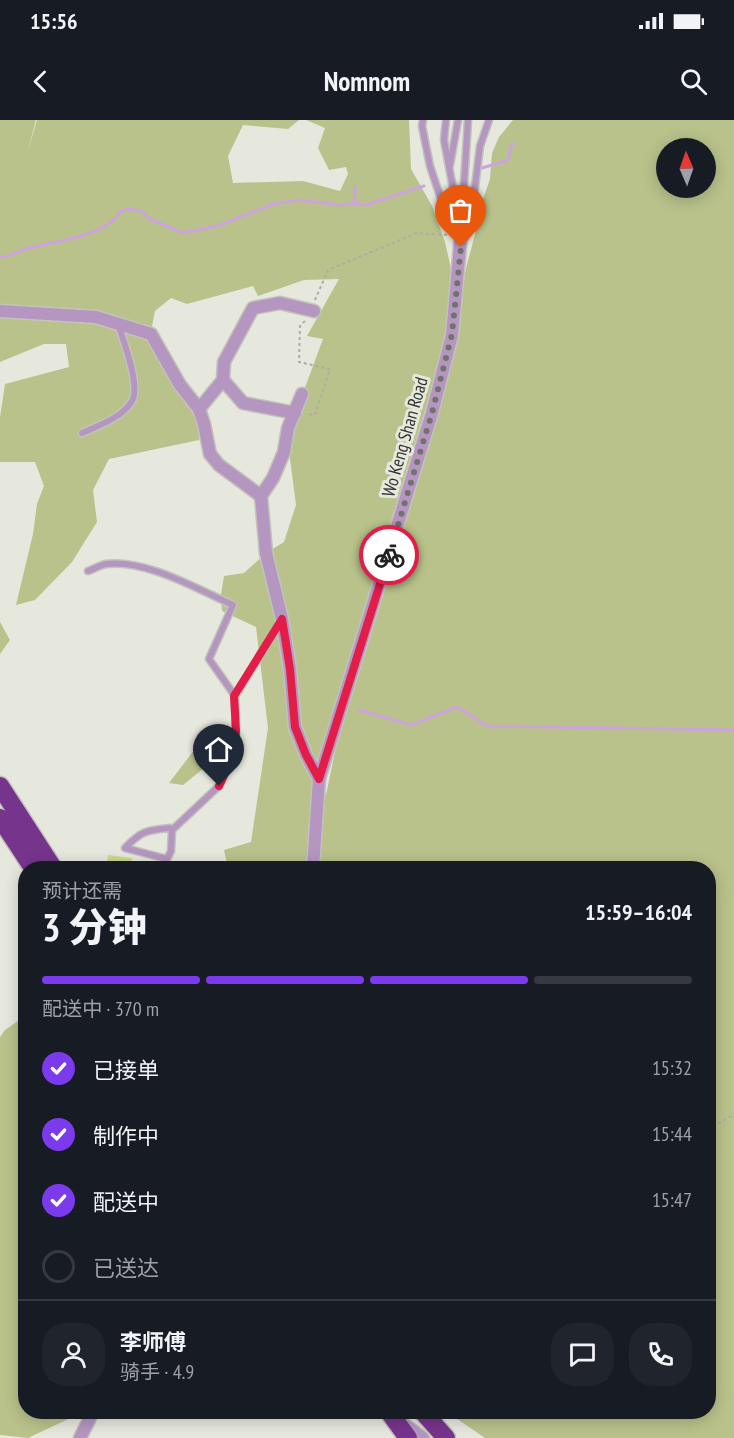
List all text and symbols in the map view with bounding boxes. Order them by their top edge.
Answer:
text: 15:56 [30,7,78,35]
text: Nomnom [324,64,410,98]
icon: back [24,65,57,98]
icon: search [677,65,710,98]
north arrow [656,138,716,198]
map controls [656,138,716,198]
pin [435,185,486,247]
icon: bag [444,194,477,227]
street label: Wo Keng Shan Road [376,374,433,499]
courier [359,525,419,585]
icon: bike [373,539,406,572]
pin [193,724,244,786]
icon: home [202,733,235,766]
text: 预计还需 [42,878,122,904]
text: 15:59–16:04 [585,898,692,926]
text: 3 分钟 [42,901,147,952]
text: 配送中 · 370 m [42,996,159,1022]
icon: check [42,1052,75,1085]
text: 15:32 [652,1055,692,1081]
text: 已接单 [93,1056,159,1084]
icon: check [42,1118,75,1151]
text: 15:44 [652,1121,692,1147]
text: 制作中 [93,1122,159,1150]
icon: check [42,1184,75,1217]
text: 15:47 [652,1187,692,1213]
text: 配送中 [93,1188,159,1216]
text: 已送达 [93,1254,159,1282]
button: person [42,1323,105,1386]
button: chat [551,1323,614,1386]
button: phone [629,1323,692,1386]
text: 李师傅 [120,1328,186,1356]
text: 骑手 · 4.9 [120,1359,194,1385]

